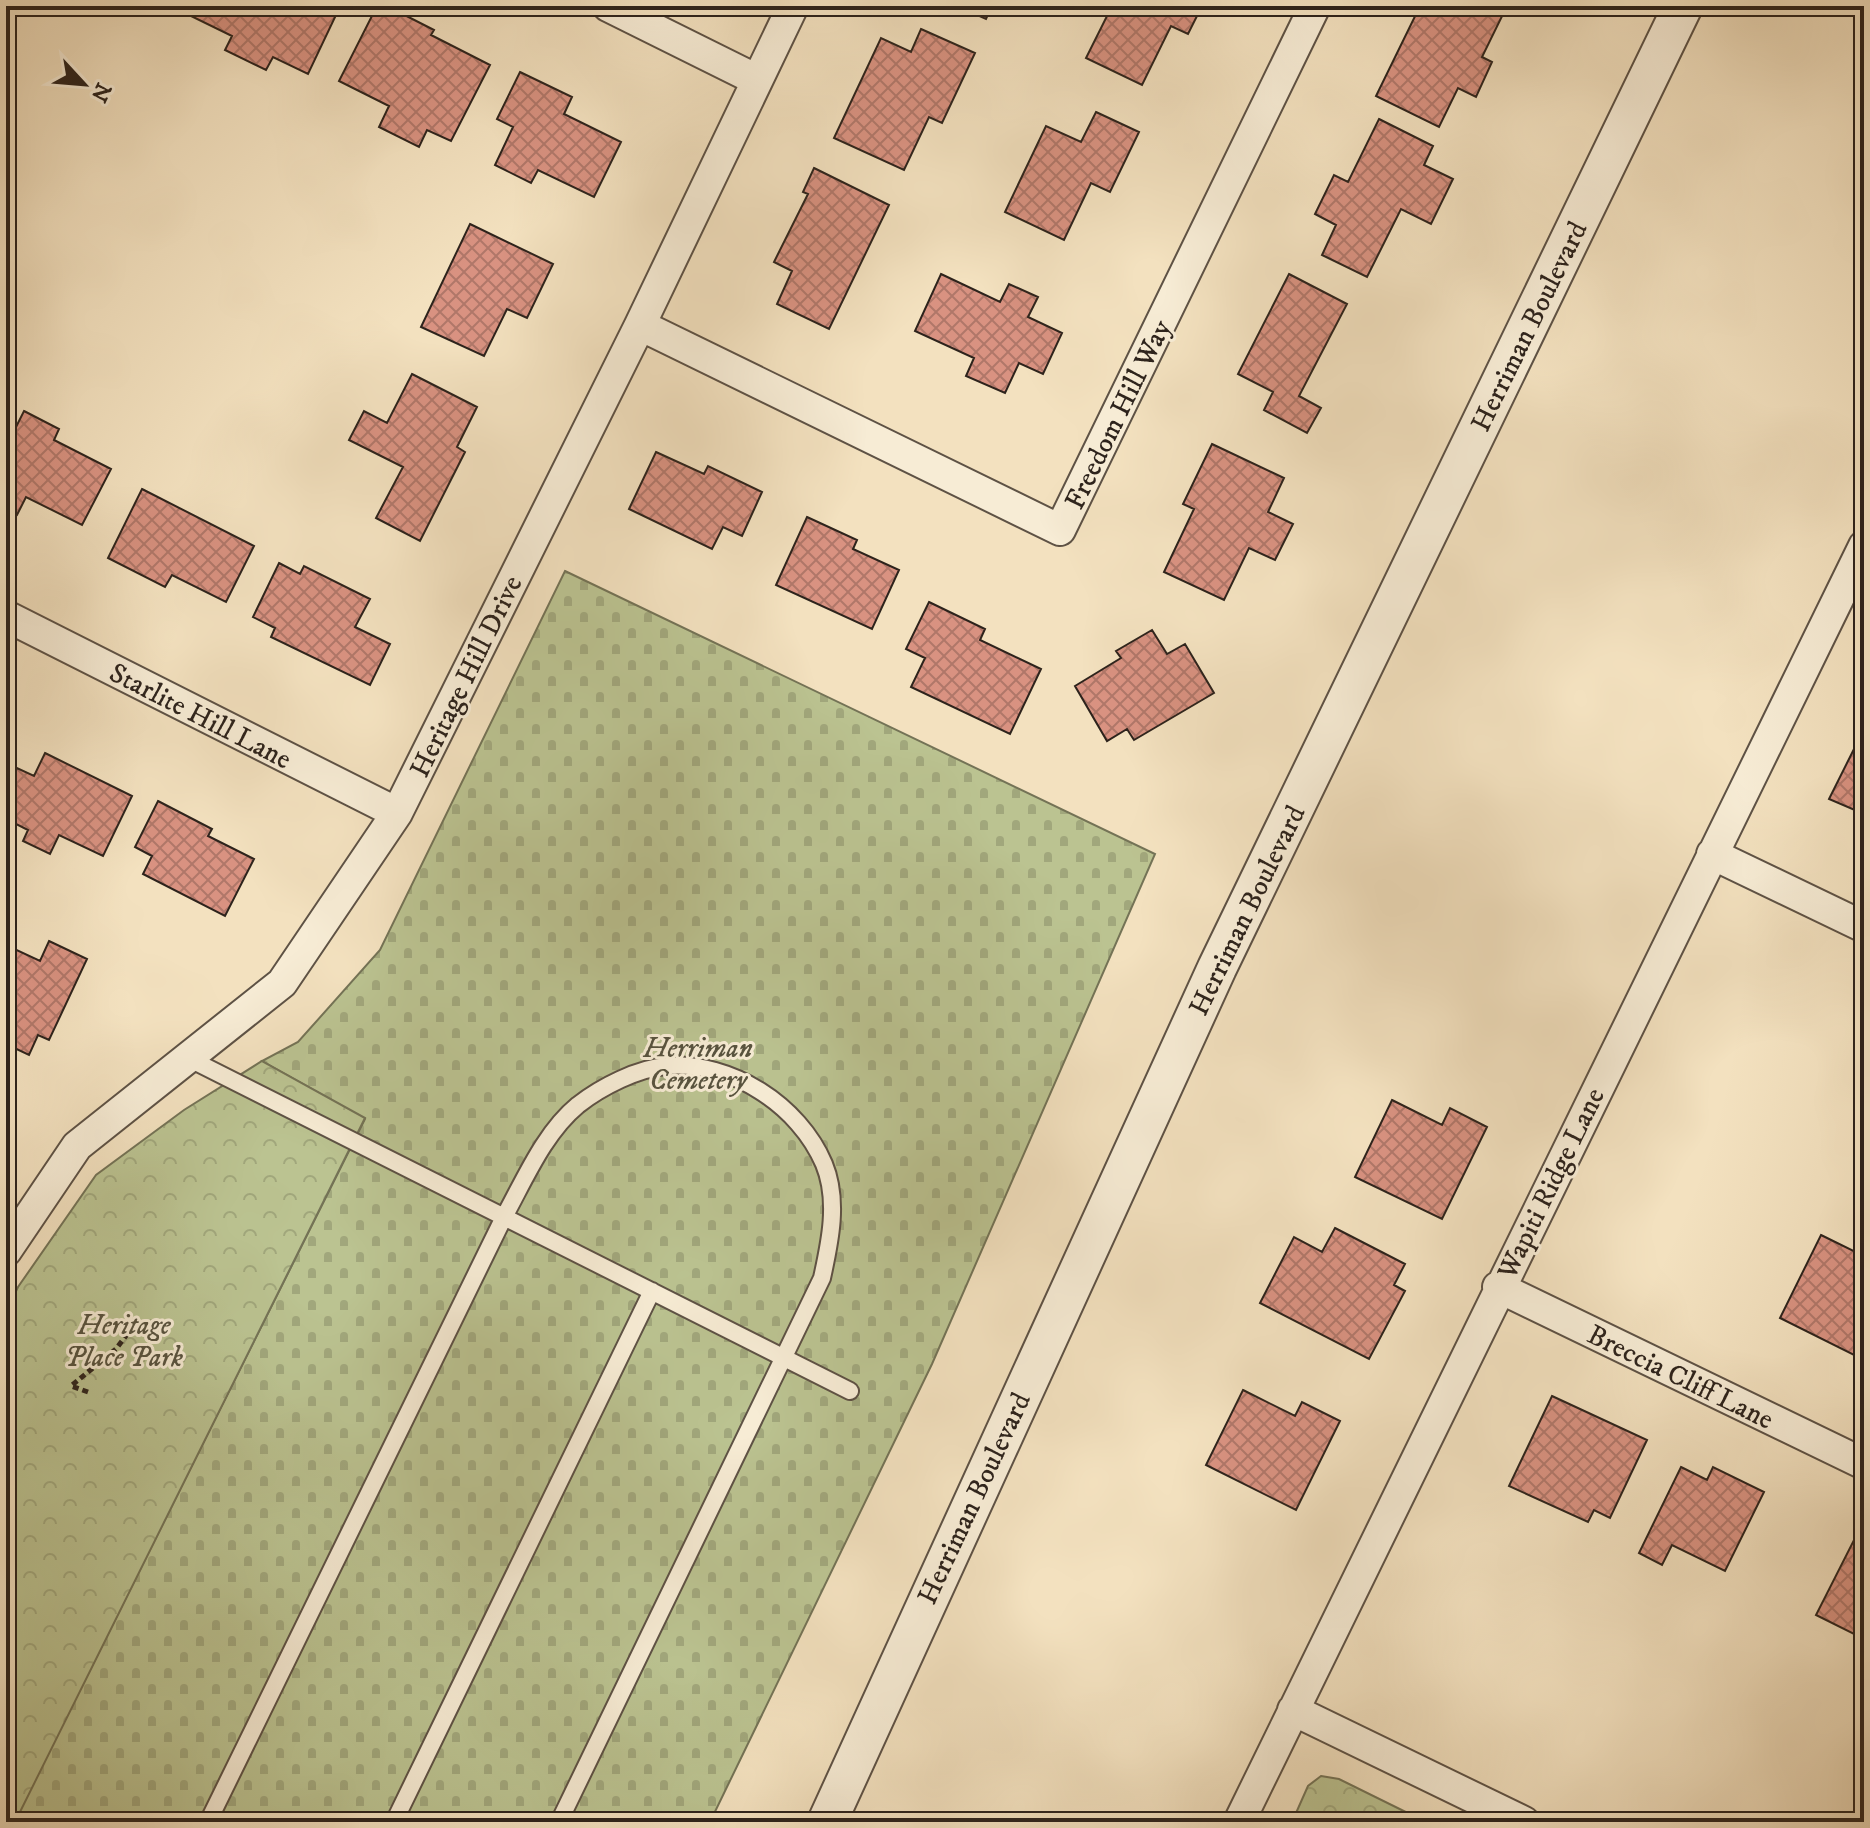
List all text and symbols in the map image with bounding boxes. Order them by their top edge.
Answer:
north arrow [44,44,124,124]
text: N [85,78,117,106]
street label: Herriman Boulevard [1463,216,1595,438]
street label: Freedom Hill Way [1057,314,1180,515]
street label: Heritage Hill Drive [402,570,530,783]
street label: Starlite Hill Lane [103,655,297,777]
street label: Herriman Boulevard [1181,800,1313,1022]
park label: Herriman Cemetery [642,1031,753,1098]
street label: Wapiti Ridge Lane [1489,1082,1613,1286]
park label: Heritage Place Park [65,1308,183,1375]
street label: Breccia Cliff Lane [1581,1317,1779,1438]
street label: Herriman Boulevard [910,1387,1039,1610]

